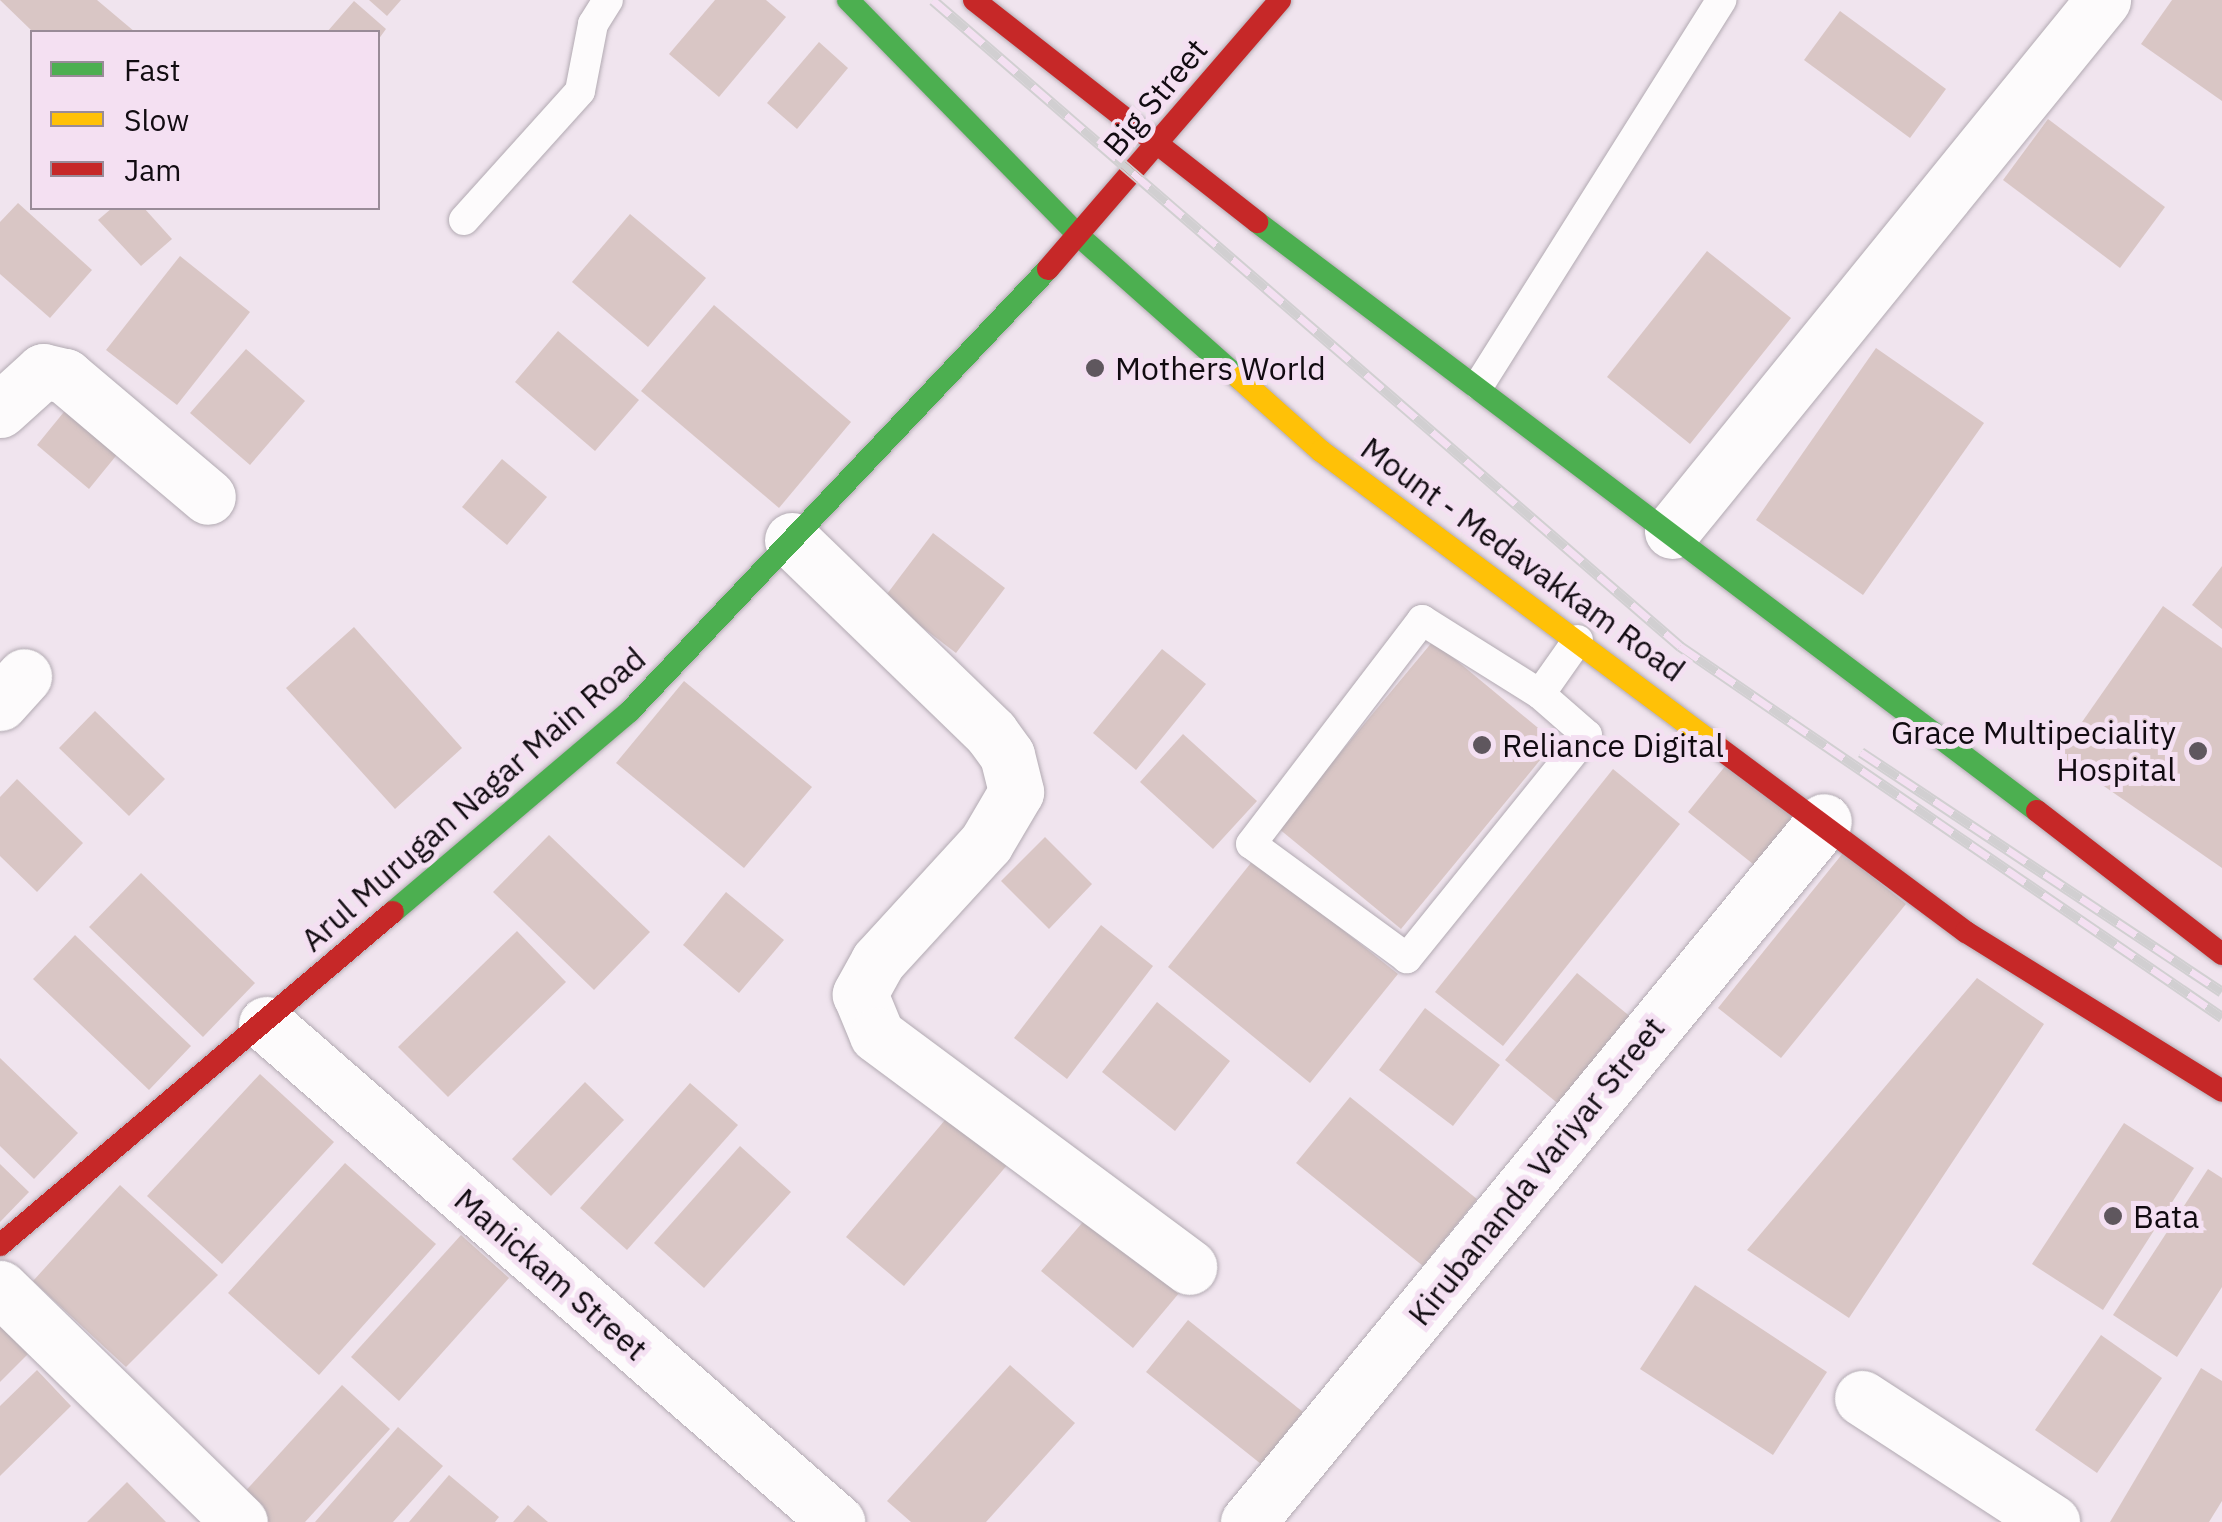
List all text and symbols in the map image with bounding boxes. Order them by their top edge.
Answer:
legend [30,30,380,210]
street label: Big Street [1095,31,1215,163]
text: Fast [124,50,181,89]
text: Slow [124,100,189,139]
text: Jam [124,150,182,189]
place label: Mothers World [1115,349,1326,387]
marker: Mothers World [1084,357,1106,379]
street label: Mount - Medavakkam Road [1354,429,1692,689]
street label: Arul Murugan Nagar Main Road [293,639,653,959]
place label: Grace Multipeciality Hospital [1891,714,2176,789]
place label: Reliance Digital [1502,726,1724,764]
marker: Reliance Digital [1471,734,1493,756]
marker: Grace Multipeciality Hospital [2185,738,2211,764]
street label: Kirubananda Variyar Street [1400,1009,1672,1333]
street label: Manickam Street [447,1180,655,1368]
place label: Bata [2133,1197,2199,1235]
marker: Bata [2102,1205,2124,1227]

